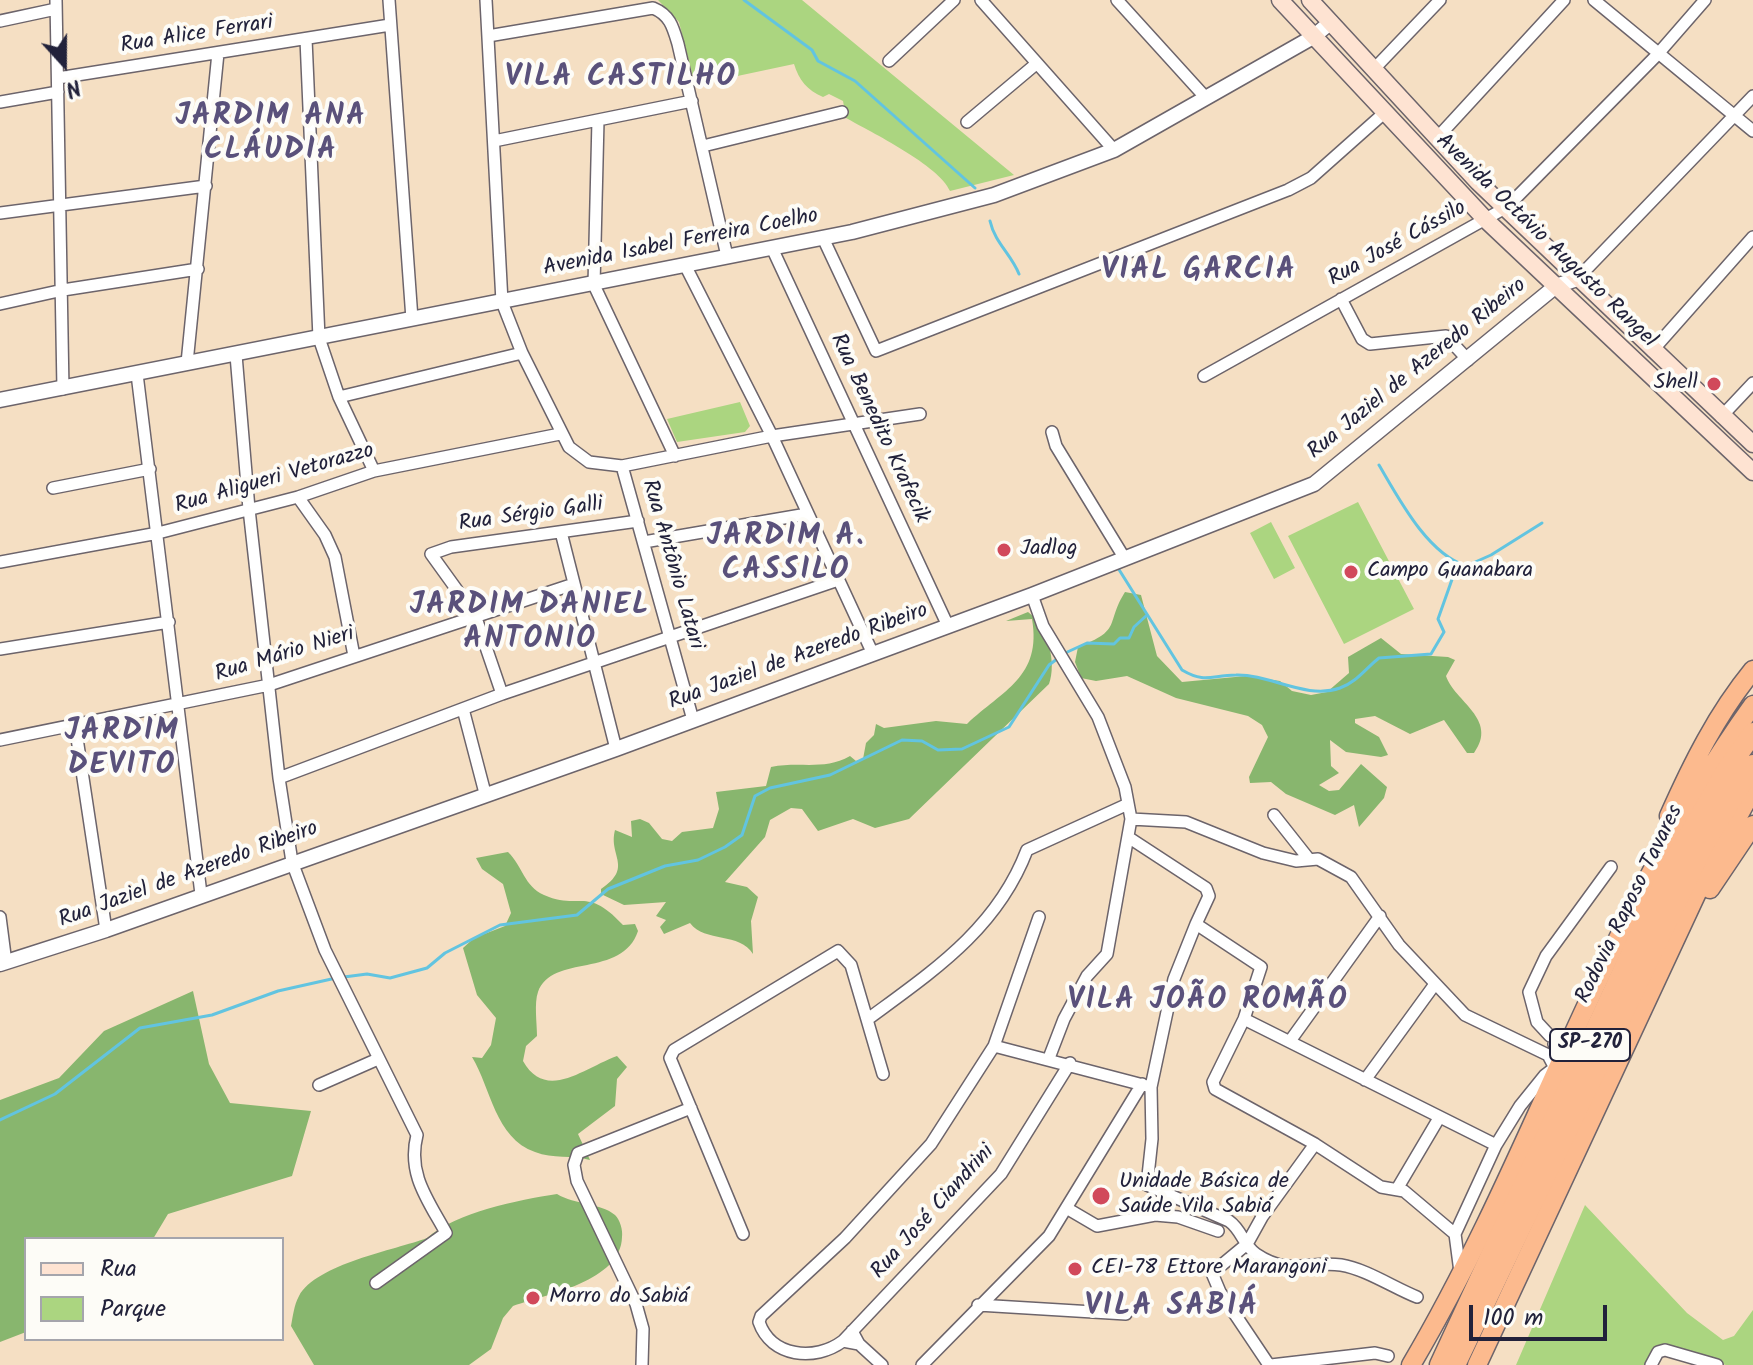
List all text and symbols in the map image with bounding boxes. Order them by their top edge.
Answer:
street label: Rua Alice Ferrari [119,11,275,61]
north arrow [24,24,104,104]
district label: VILA CASTILHO [505,62,737,98]
text: N [60,68,86,106]
district label: JARDIM ANA CLÁUDIA [175,101,367,172]
street label: Avenida Octávio Augusto Rangel [1429,129,1661,355]
street label: Rua José Cássilo [1324,196,1472,294]
street label: Avenida Isabel Ferreira Coelho [541,204,821,284]
district label: VIAL GARCIA [1101,255,1297,291]
street label: Rua Jaziel de Azeredo Ribeiro [1303,274,1533,466]
street label: Rua Benedito Krafecik [823,330,933,528]
place label: Shell [1654,371,1698,397]
marker: Shell [1705,375,1723,393]
street label: Rua Aligueri Vetorazzo [172,439,378,521]
street label: Rua Antônio Latari [634,477,708,653]
street label: Rua Sérgio Galli [457,493,605,539]
district label: JARDIM A. CASSILO [707,521,865,592]
place label: Jadlog [1020,537,1077,563]
marker: Jadlog [995,541,1013,559]
place label: Campo Guanabara [1367,559,1533,585]
marker: Campo Guanabara [1342,563,1360,581]
district label: JARDIM DANIEL ANTONIO [410,590,650,660]
street label: Rua Jaziel de Azeredo Ribeiro [666,599,932,717]
street label: Rua Mário Nieri [212,622,358,690]
district label: JARDIM DEVITO [64,716,180,786]
street label: Rodovia Raposo Tavares [1571,801,1691,1009]
street label: Rua Jaziel de Azeredo Ribeiro [56,817,322,935]
district label: VILA JOÃO ROMÃO [1067,985,1349,1021]
road number: SP-270 [1550,1029,1630,1061]
street label: Rua José Ciandrini [867,1140,1001,1286]
place label: Unidade Básica de Saúde Vila Sabiá [1119,1170,1289,1222]
marker: Unidade Básica de Saúde Vila Sabiá [1090,1185,1112,1207]
legend [24,1237,284,1341]
text: Rua [100,1250,137,1289]
place label: CEI-78 Ettore Marangoni [1091,1256,1326,1282]
marker: CEI-78 Ettore Marangoni [1066,1260,1084,1278]
place label: Morro do Sabiá [549,1285,689,1311]
marker: Morro do Sabiá [524,1289,542,1307]
scale bar [1473,1289,1611,1339]
text: Parque [100,1290,166,1329]
district label: VILA SABIÁ [1085,1291,1259,1327]
text: 100 m [1483,1299,1543,1338]

